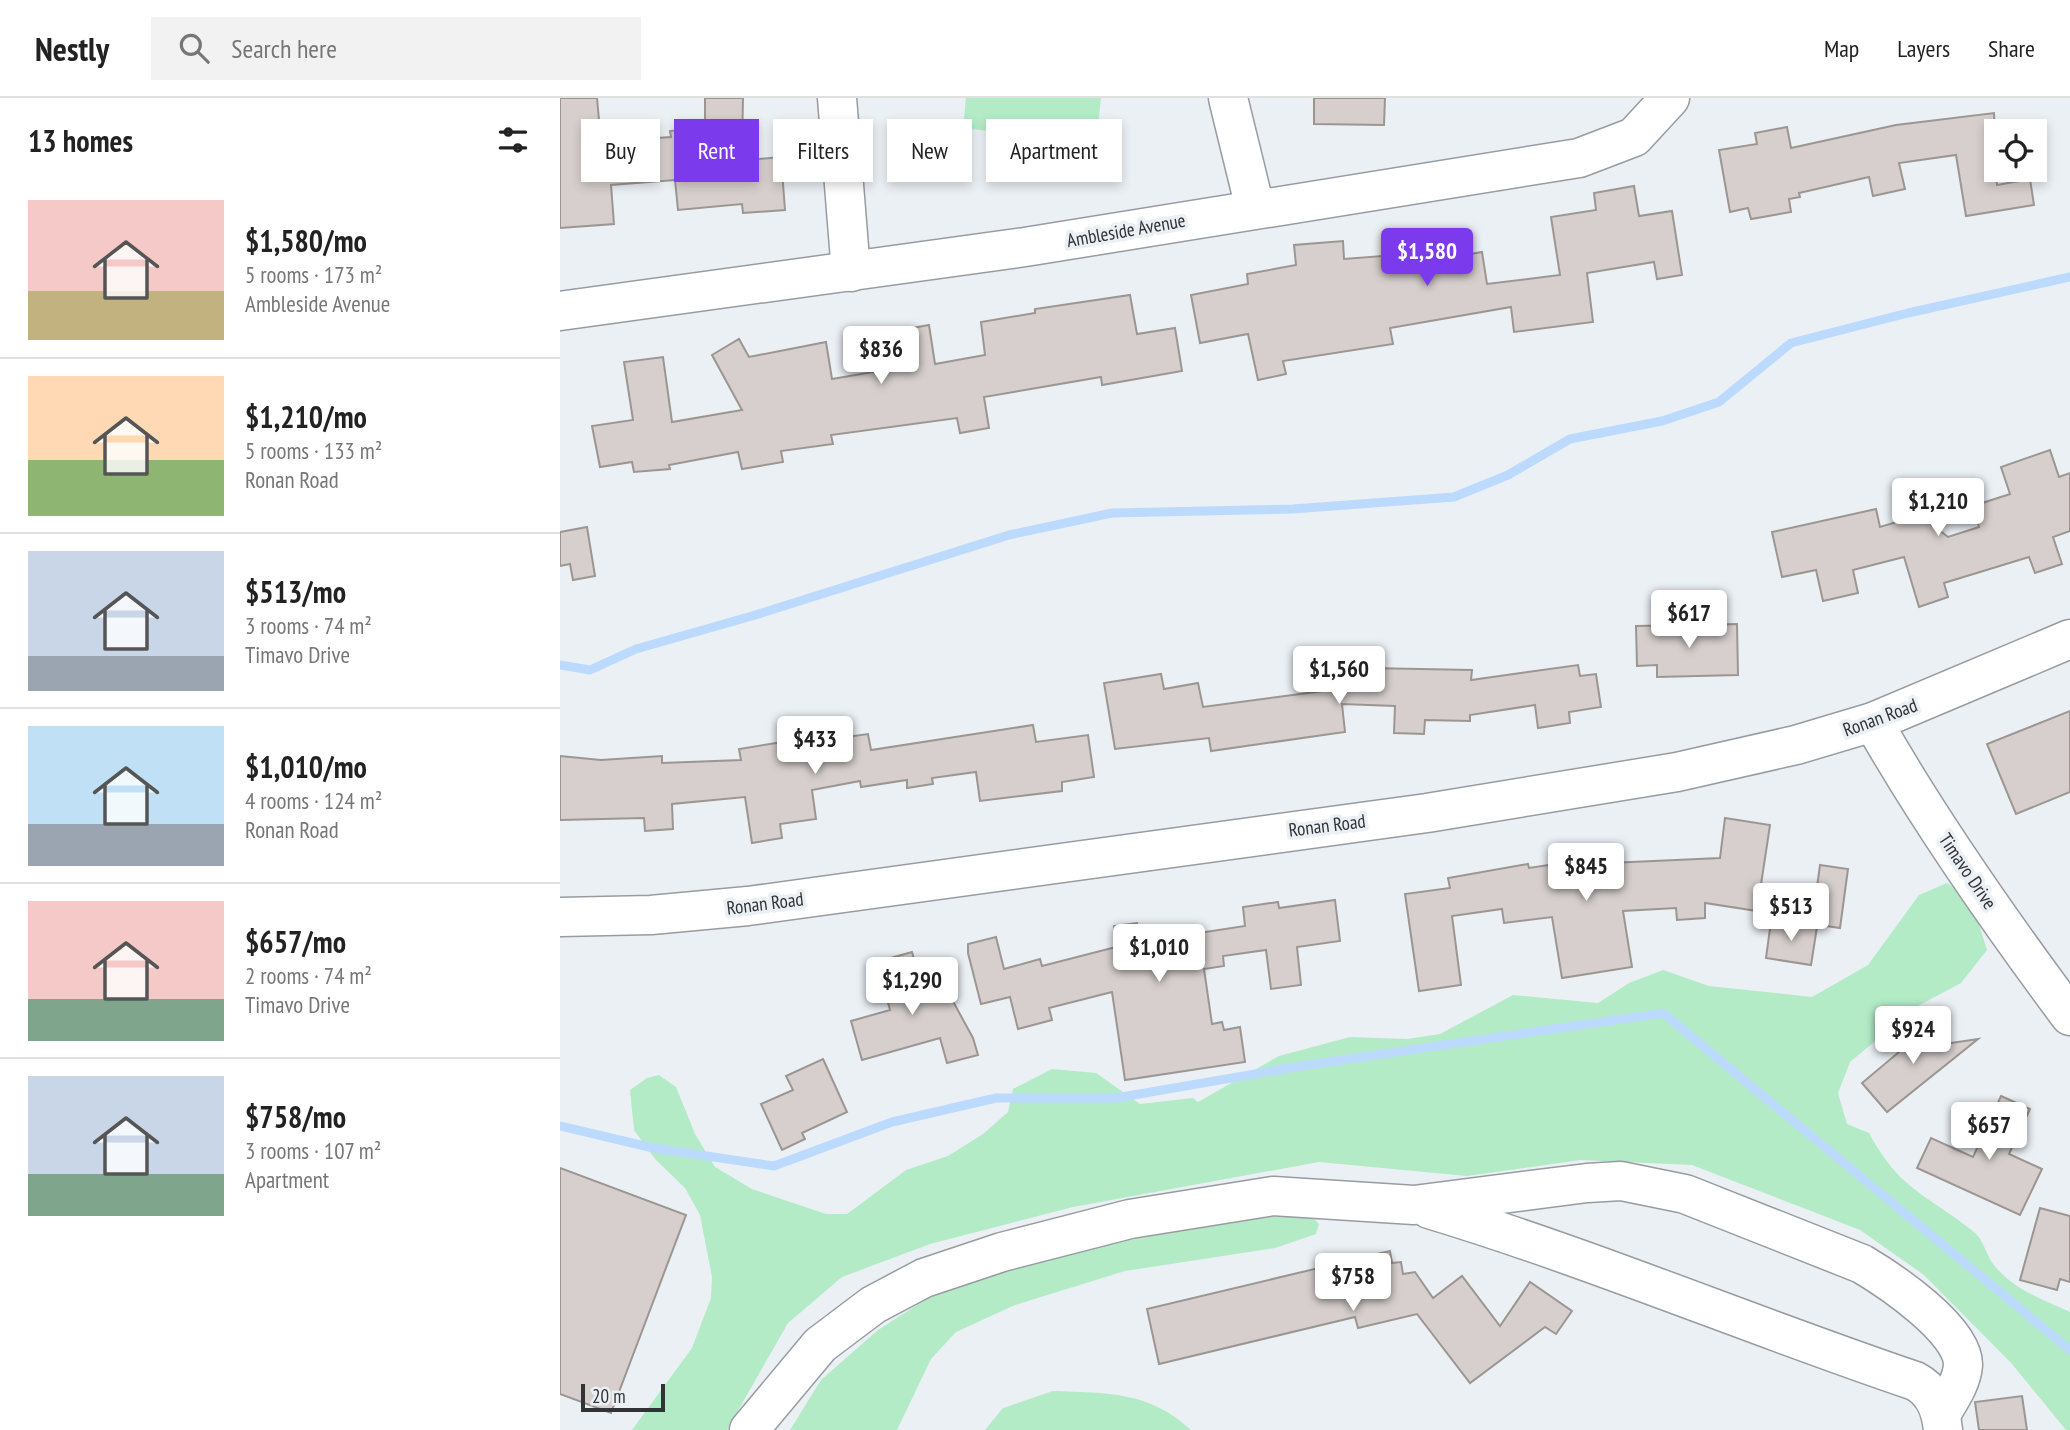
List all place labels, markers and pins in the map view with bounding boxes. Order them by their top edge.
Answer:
pin: $1,580 [1370,228,1484,288]
pin: $836 [840,327,922,386]
pin: $1,210 [1881,478,1995,538]
pin: $617 [1648,590,1730,650]
pin: $1,560 [1282,646,1396,706]
pin: $433 [774,716,856,776]
pin: $845 [1545,844,1627,903]
pin: $513 [1750,884,1832,943]
pin: $1,010 [1102,924,1216,984]
pin: $1,290 [855,958,969,1017]
pin: $924 [1872,1006,1954,1066]
pin: $657 [1948,1102,2030,1162]
pin: $758 [1312,1254,1394,1313]

